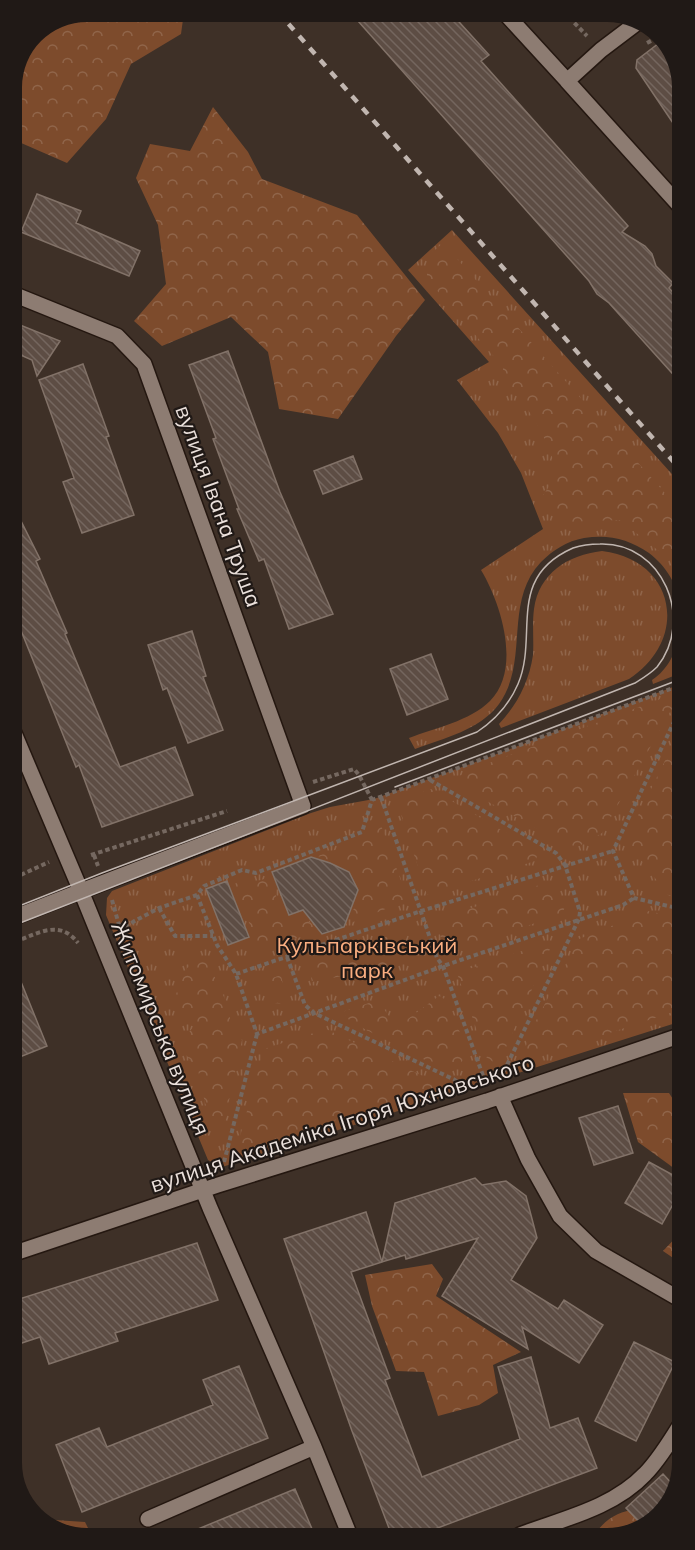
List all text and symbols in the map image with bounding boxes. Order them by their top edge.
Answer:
street label: вулиця Івана Труша [169,401,269,611]
street label: Житомирська вулиця [105,917,217,1139]
park label: Кульпарківський парк [277,931,457,984]
street label: вулиця Академіка Ігоря Юхновського [147,1048,537,1198]

